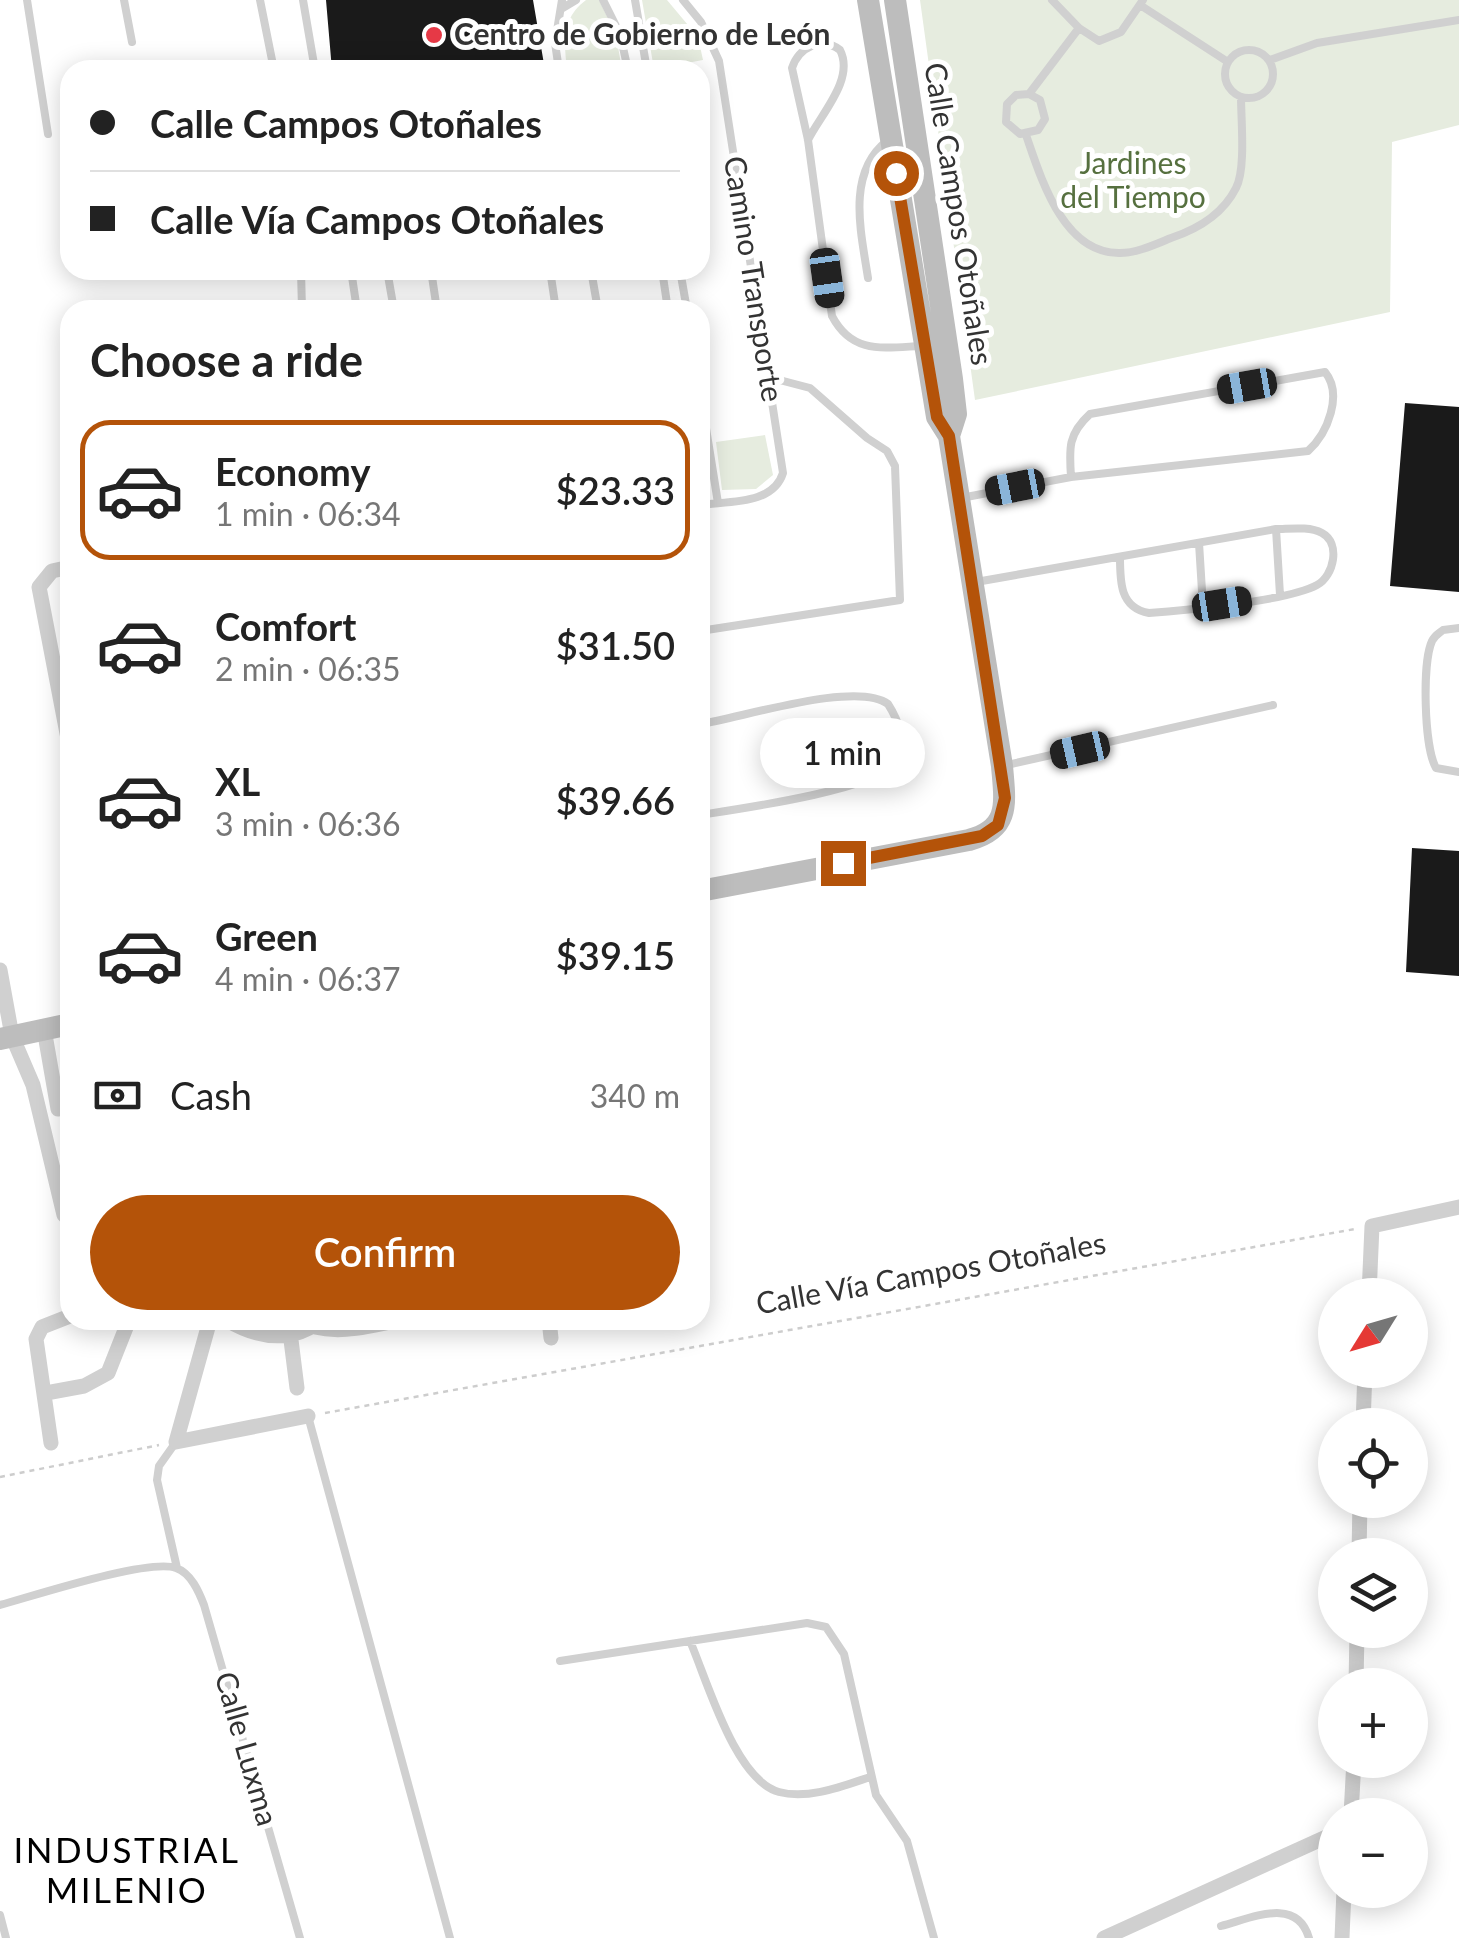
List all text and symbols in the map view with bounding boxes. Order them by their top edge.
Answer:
place label: Centro de Gobierno de León [454,15,831,51]
marker: Centro de Gobierno de León [423,24,445,46]
street label: Calle Campos Otoñales [918,60,1002,368]
text: Calle Campos Otoñales [150,100,542,146]
park label: Jardines del Tiempo [1060,144,1206,214]
route start [874,151,919,196]
street label: Camino Transporte [718,153,792,404]
text: Calle Vía Campos Otoñales [150,196,604,242]
car [808,246,846,310]
text: Choose a ride [90,333,363,387]
car [1215,366,1279,406]
icon: car [95,445,185,535]
text: Economy [215,448,370,494]
text: $23.33 [556,467,675,513]
car [983,467,1047,507]
text: 1 min · 06:34 [215,494,401,533]
car [1190,584,1254,624]
icon: car [95,600,185,690]
text: Comfort [215,603,356,649]
text: $31.50 [556,622,675,668]
text: 2 min · 06:35 [215,649,401,688]
callout: 1 min [760,718,926,788]
car [1047,729,1113,771]
text: 1 min [803,733,882,772]
icon: car [95,755,185,845]
text: XL [215,758,260,804]
text: $39.66 [556,777,675,823]
text: 3 min · 06:36 [215,804,401,843]
route end [821,841,866,886]
icon: car [95,910,185,1000]
text: Green [215,913,318,959]
text: $39.15 [556,932,675,978]
text: 4 min · 06:37 [215,959,401,998]
icon: cash [90,1068,145,1123]
text: Cash [170,1072,252,1118]
text: 340 m [590,1076,680,1115]
button: Confirm [90,1195,680,1310]
street label: Calle Vía Campos Otoñales [753,1224,1108,1321]
north arrow [1318,1278,1428,1388]
map controls [1318,1278,1428,1908]
button: locate [1318,1408,1428,1518]
button: layers [1318,1538,1428,1648]
street label: Calle Luxma [209,1667,287,1830]
button: + [1318,1668,1428,1778]
button: − [1318,1798,1428,1908]
district label: INDUSTRIAL MILENIO [14,1828,240,1910]

